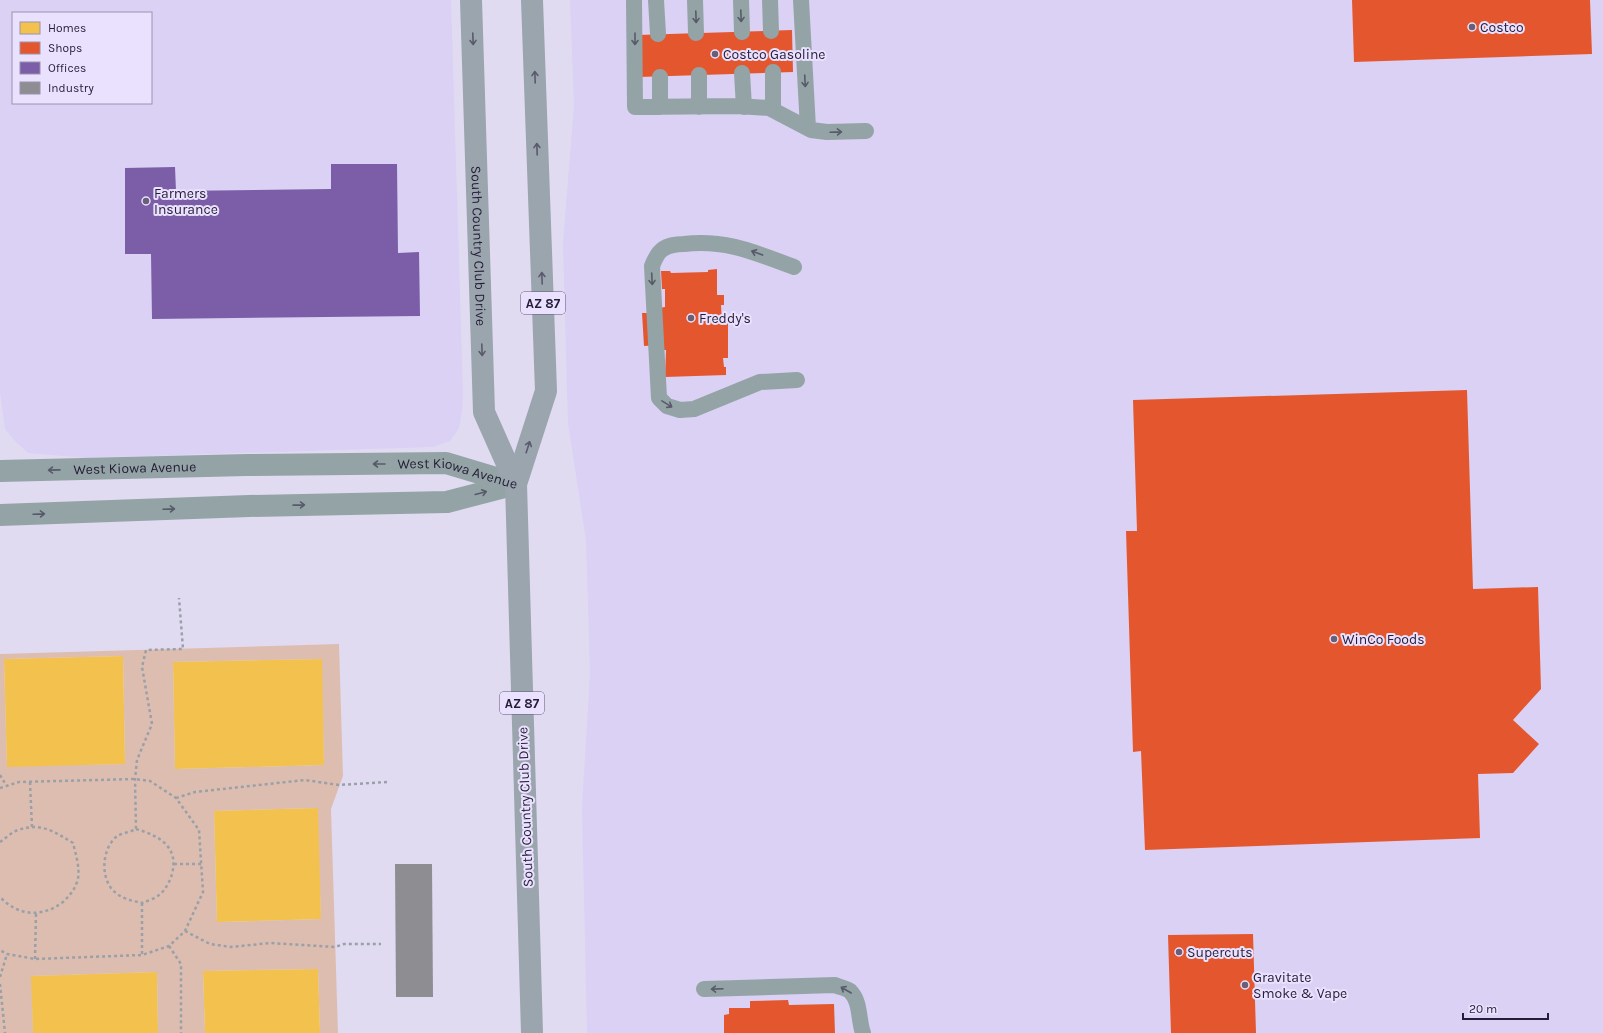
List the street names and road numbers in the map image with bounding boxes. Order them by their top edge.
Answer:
street label: South Country Club Drive [467,165,489,326]
road number: AZ 87 [521,292,565,314]
street label: West Kiowa Avenue [397,455,520,493]
street label: West Kiowa Avenue [73,458,197,478]
road number: AZ 87 [500,692,544,714]
street label: South Country Club Drive [514,727,537,887]

